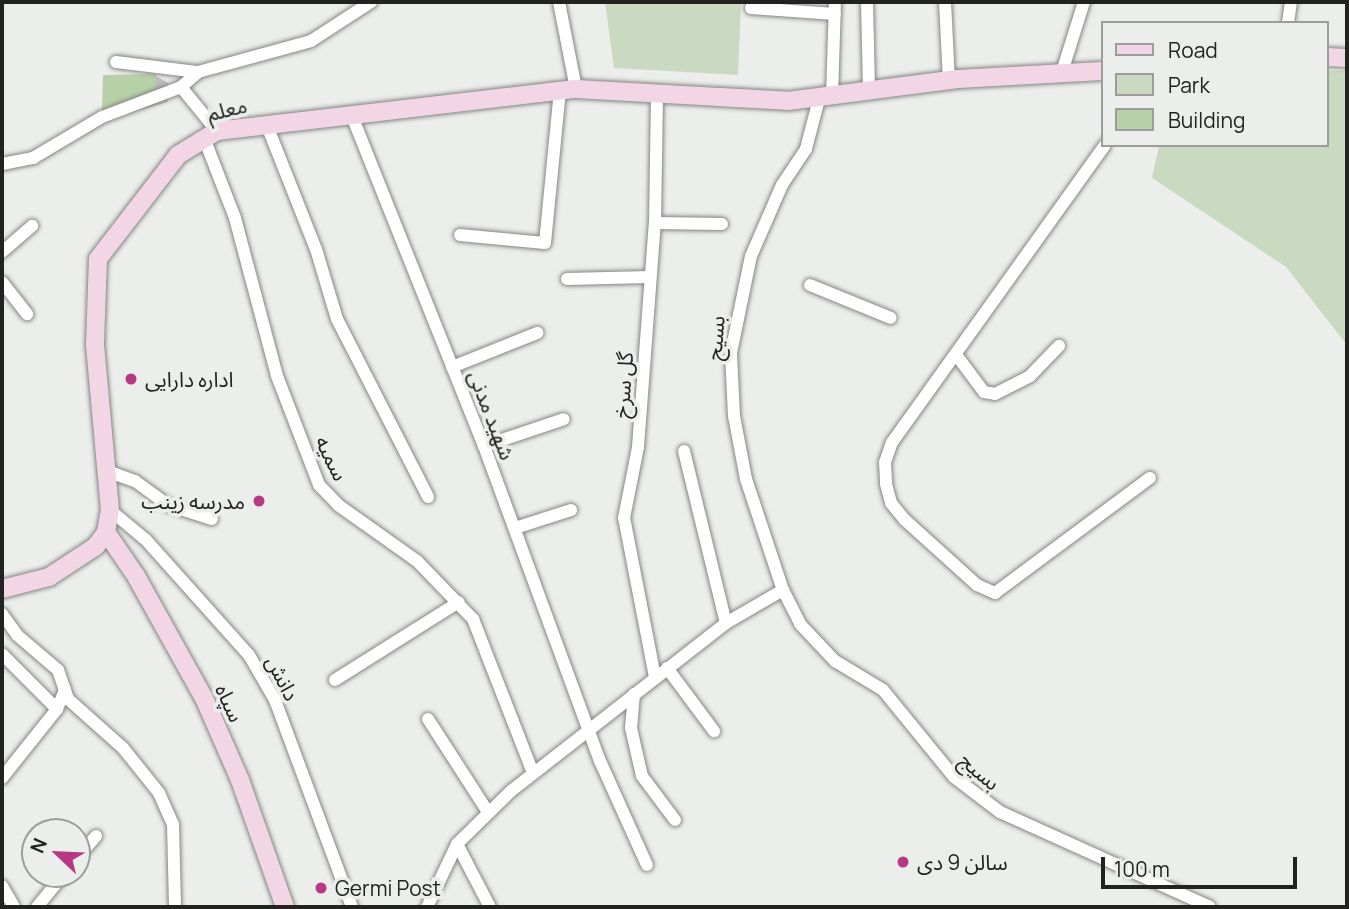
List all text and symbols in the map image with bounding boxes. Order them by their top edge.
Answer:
legend [1100,21,1328,147]
text: Road [1168,36,1218,64]
text: Park [1168,71,1210,99]
street label: معلم [205,92,249,126]
text: Building [1168,106,1245,134]
street label: بسیح [700,315,730,361]
street label: گل سرخ [608,351,638,419]
place label: اداره دارایی [145,366,234,392]
street label: شهید مدنی [463,367,521,463]
marker: اداره دارایی [123,371,139,387]
street label: سمیه [310,432,354,484]
place label: مدرسه زینب [141,488,245,514]
marker: مدرسه زینب [251,493,267,509]
street label: دانش [261,651,305,705]
street label: سپاه [210,680,250,726]
street label: بسیج [955,747,1005,795]
north arrow [21,818,91,888]
text: N [24,834,53,857]
scale bar [1104,842,1300,886]
place label: سالن 9 دی [917,849,1008,875]
marker: سالن 9 دی [895,854,911,870]
text: 100 m [1114,855,1170,883]
place label: Germi Post [335,875,441,901]
marker: Germi Post [313,880,329,896]

